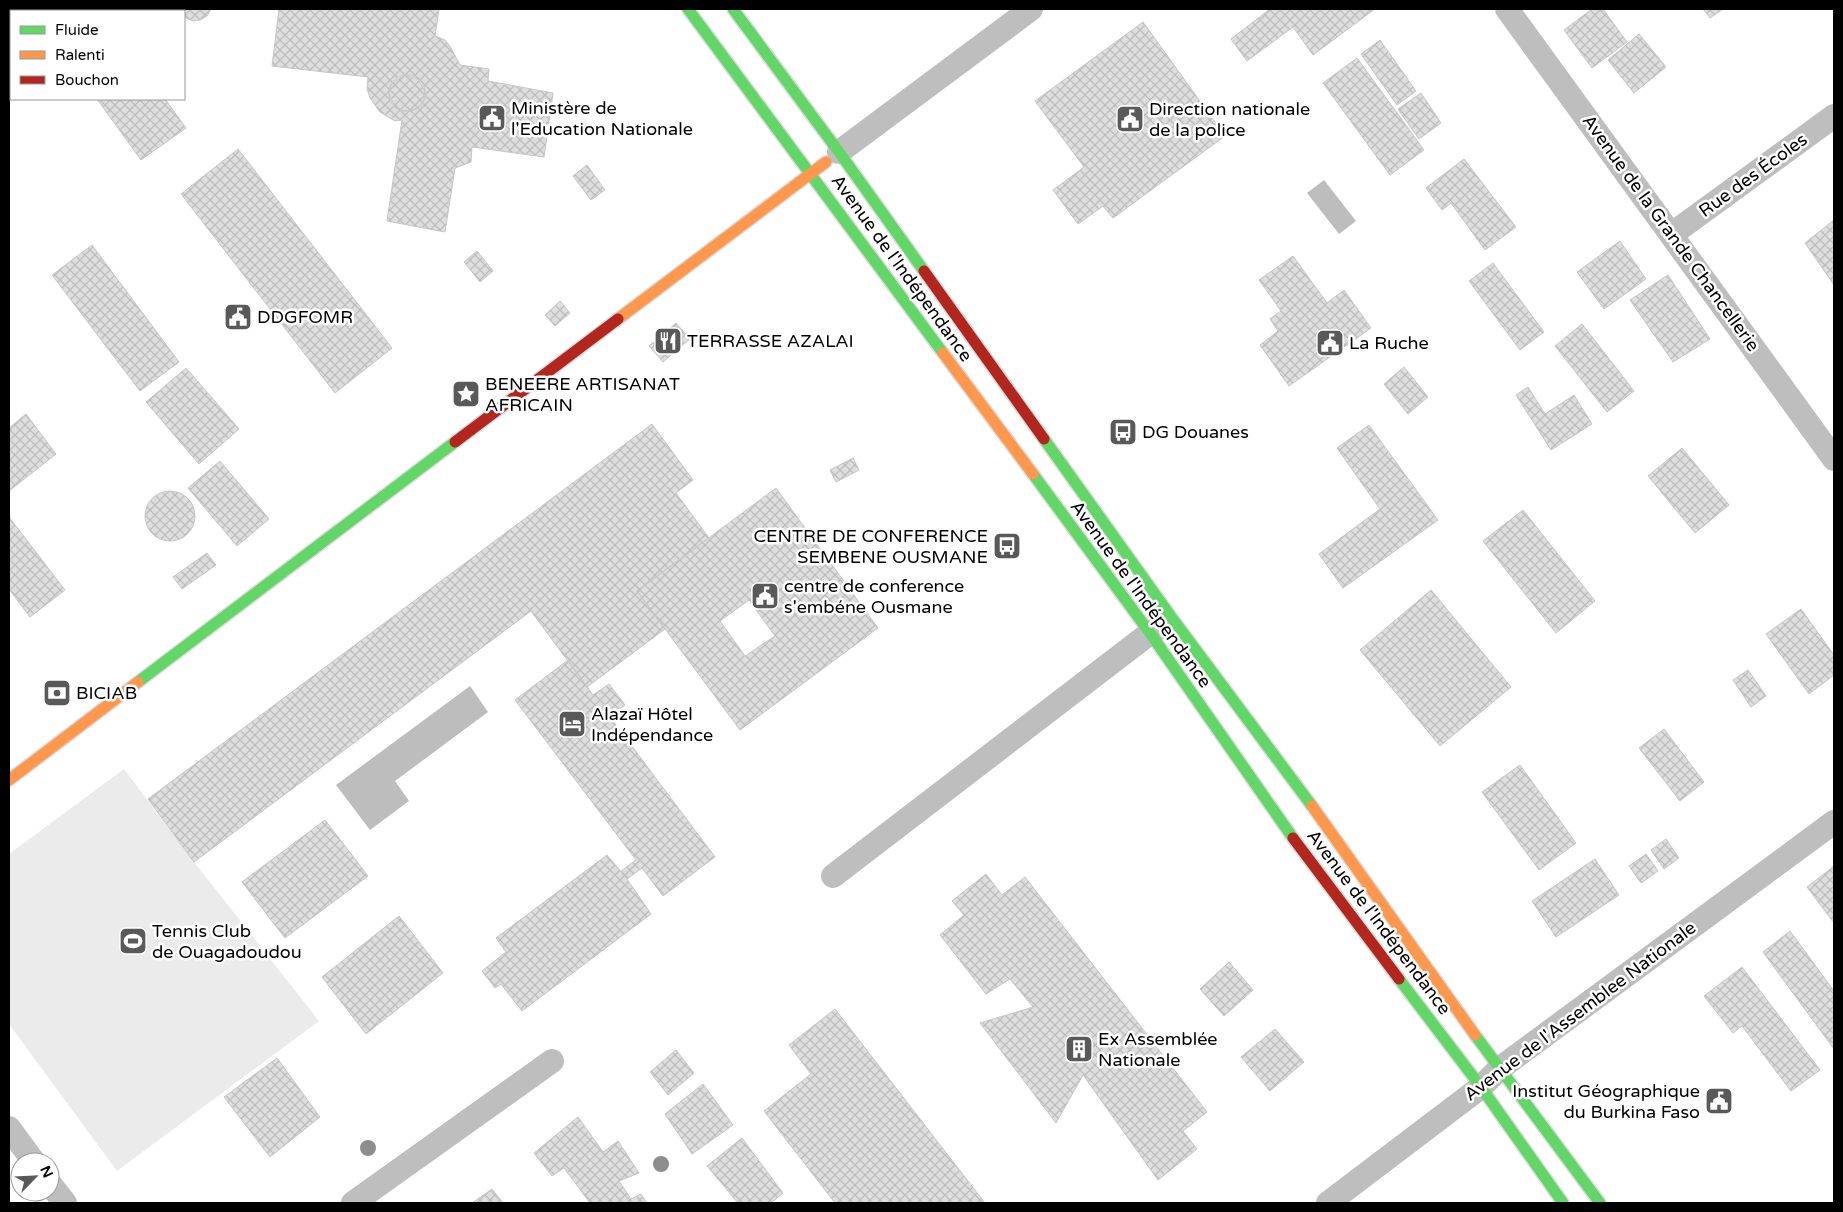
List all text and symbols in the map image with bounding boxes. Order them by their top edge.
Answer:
legend [10,10,185,100]
text: Fluide [55,21,99,39]
text: Ralenti [55,46,105,64]
text: Bouchon [55,71,119,89]
place label: Ministère de l'Education Nationale [511,97,693,140]
place label: Direction nationale de la police [1149,98,1310,141]
public building icon: Ministère de l'Education Nationale [477,103,507,133]
public building icon: Direction nationale de la police [1115,104,1145,134]
street label: Avenue de la Grande Chancellerie [1578,110,1764,356]
street label: Rue des Écoles [1695,128,1811,222]
street label: Avenue de l'Indépendance [827,170,977,366]
public building icon: DDGFOMR [223,302,253,332]
place label: DDGFOMR [257,306,353,328]
restaurant icon: TERRASSE AZALAI [653,326,683,356]
public building icon: La Ruche [1315,328,1345,358]
place label: TERRASSE AZALAI [687,330,854,352]
place label: La Ruche [1349,332,1429,354]
place label: BENEERE ARTISANAT AFRICAIN [485,373,680,416]
place icon: BENEERE ARTISANAT AFRICAIN [451,379,481,409]
bus stop icon: DG Douanes [1108,417,1138,447]
place label: DG Douanes [1142,421,1249,443]
street label: Avenue de l'Indépendance [1066,496,1216,692]
place label: CENTRE DE CONFERENCE SEMBENE OUSMANE [754,525,988,568]
bus stop icon: CENTRE DE CONFERENCE SEMBENE OUSMANE [992,531,1022,561]
place label: centre de conference s'embéne Ousmane [784,575,964,618]
public building icon: centre de conference s'embéne Ousmane [750,581,780,611]
bank icon: BICIAB [42,678,72,708]
place label: BICIAB [76,682,137,704]
place label: Alazaï Hôtel Indépendance [591,703,713,746]
hotel icon: Alazaï Hôtel Indépendance [557,709,587,739]
street label: Avenue de l'Indépendance [1302,825,1456,1019]
street label: Avenue de l'Assemblee Nationale [1460,917,1700,1105]
place label: Tennis Club de Ouagadoudou [152,920,302,963]
sports icon: Tennis Club de Ouagadoudou [118,926,148,956]
place label: Ex Assemblée Nationale [1098,1028,1218,1071]
building icon: Ex Assemblée Nationale [1064,1034,1094,1064]
place label: Institut Géographique du Burkina Faso [1512,1080,1700,1123]
public building icon: Institut Géographique du Burkina Faso [1704,1086,1734,1116]
north arrow [10,1152,60,1202]
text: N [36,1163,56,1181]

